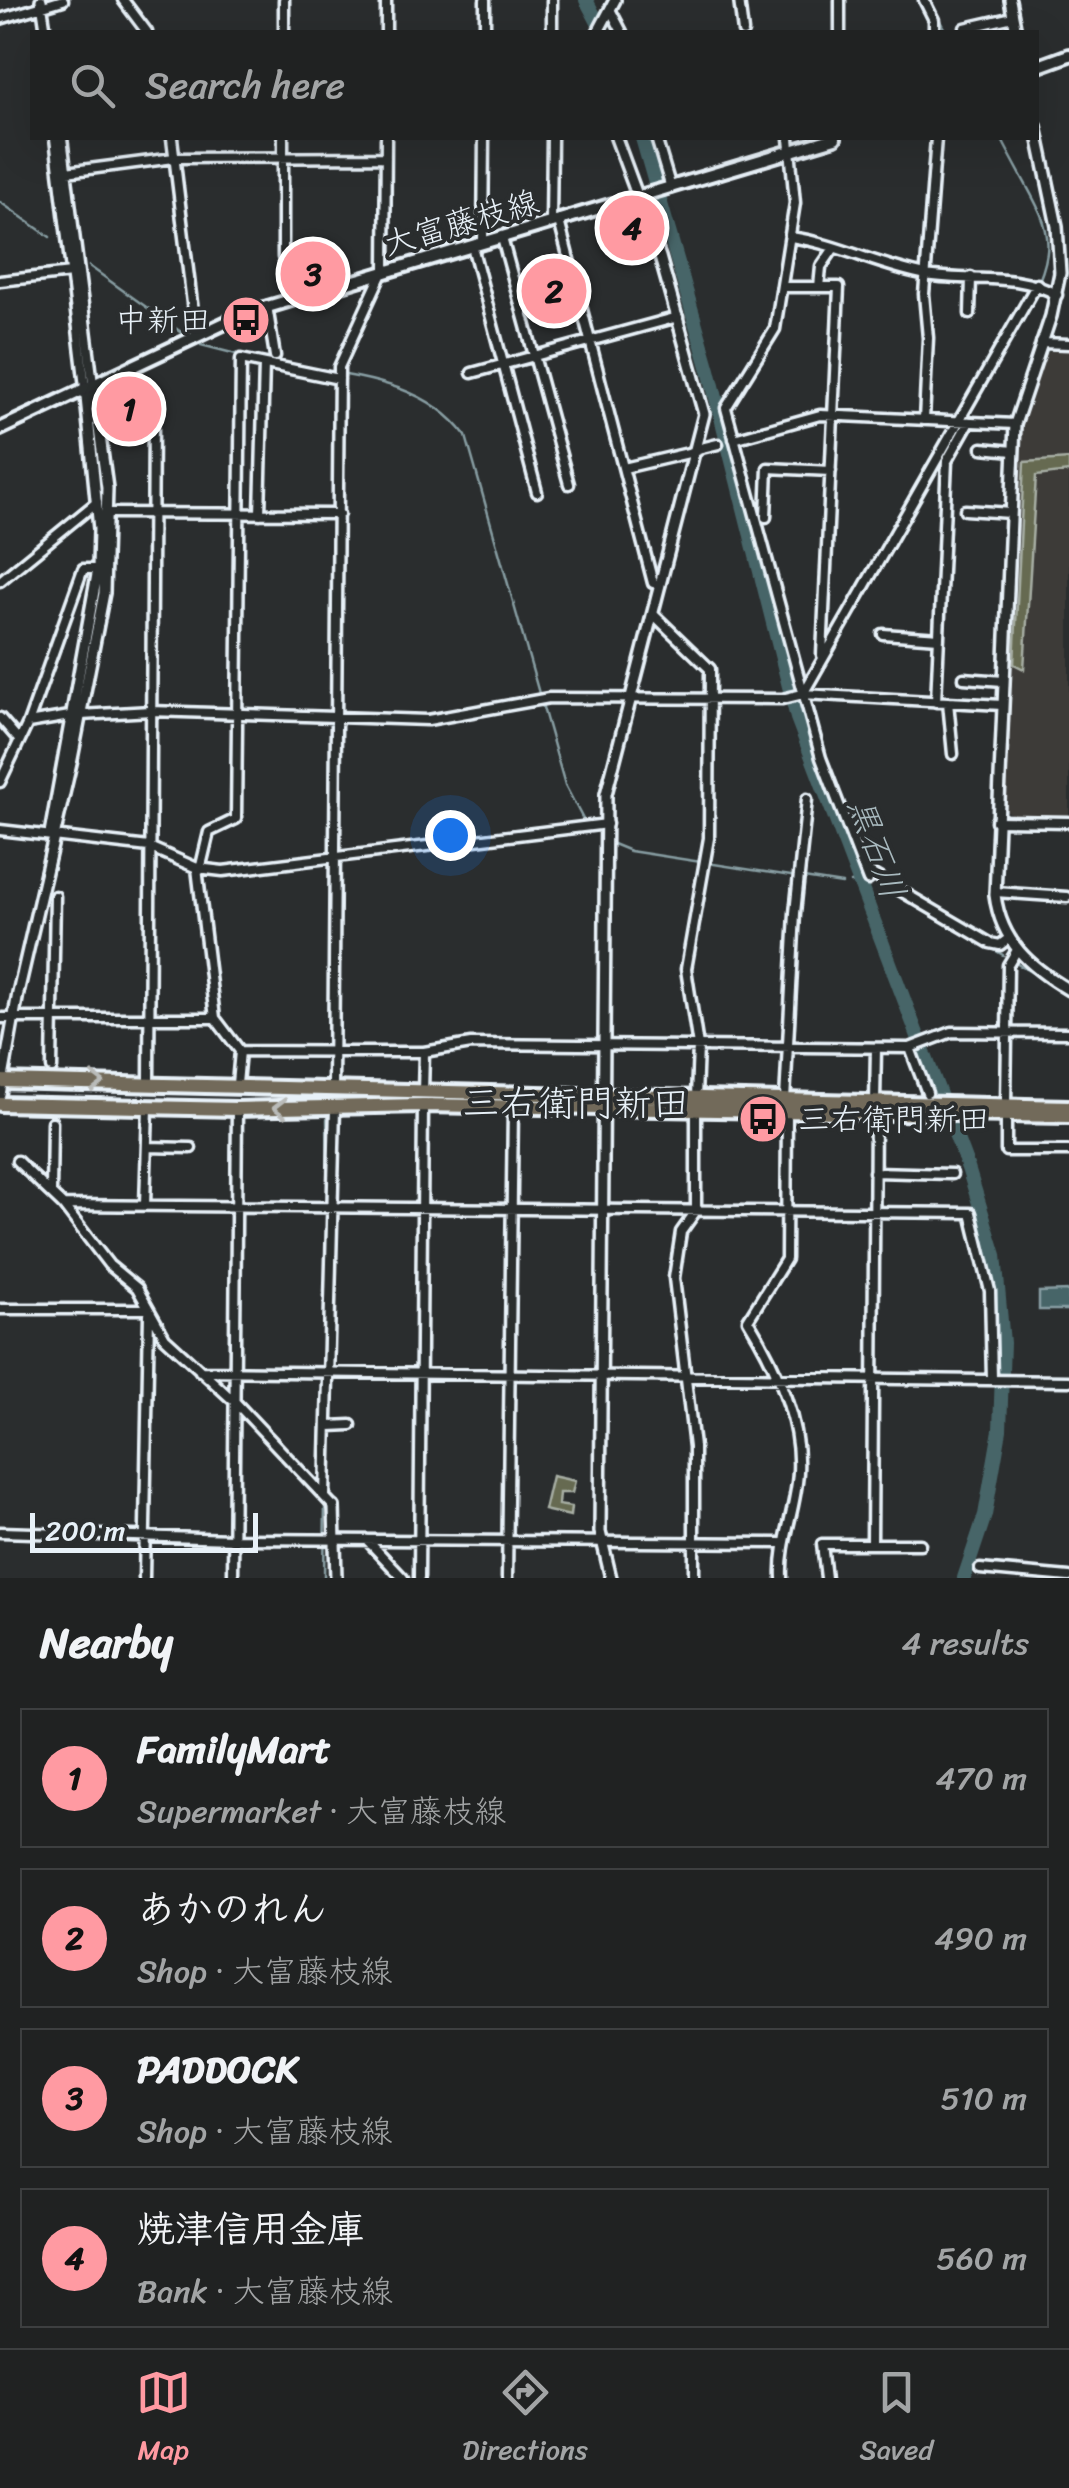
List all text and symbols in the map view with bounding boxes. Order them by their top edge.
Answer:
search box [30,30,1039,140]
text: Search here [145,52,345,119]
icon: search [65,58,120,113]
street label: 大富藤枝線 [376,174,546,272]
pin: 4 [600,190,664,266]
pin: 3 [280,236,346,312]
pin: 2 [522,254,586,328]
place label: 中新田 [115,292,211,349]
bus stop icon: 中新田 [220,294,272,346]
pin: 1 [96,372,162,446]
water label: 黒石川 [830,788,924,908]
your location [425,810,476,861]
district label: 三右衛門新田 [462,1070,690,1137]
one-way arrow [90,1071,106,1093]
place label: 三右衛門新田 [798,1091,990,1148]
bus stop icon: 三右衛門新田 [737,1093,789,1145]
one-way arrow [271,1097,286,1119]
text: 200 m [45,1506,125,1555]
scale bar [30,1508,258,1552]
text: Nearby [40,1606,173,1680]
text: 4 results [901,1615,1029,1672]
text: FamilyMart [137,1716,331,1783]
text: 1 [68,1750,81,1807]
text: 470 m [936,1750,1027,1807]
text: Supermarket · 大富藤枝線 [137,1783,506,1840]
text: あかのれん [137,1876,327,1943]
text: 2 [65,1910,84,1967]
text: 490 m [934,1910,1027,1967]
text: Shop · 大富藤枝線 [137,1943,392,2000]
text: PADDOCK [137,2036,298,2103]
text: 3 [66,2070,83,2127]
text: 510 m [941,2070,1027,2127]
text: Shop · 大富藤枝線 [137,2103,392,2160]
text: 焼津信用金庫 [137,2196,365,2263]
text: 4 [64,2230,85,2287]
text: 560 m [936,2230,1027,2287]
text: Bank · 大富藤枝線 [137,2263,393,2320]
tab: Map [136,2365,191,2474]
tab: Directions [462,2365,588,2474]
tab: Saved [859,2365,933,2474]

